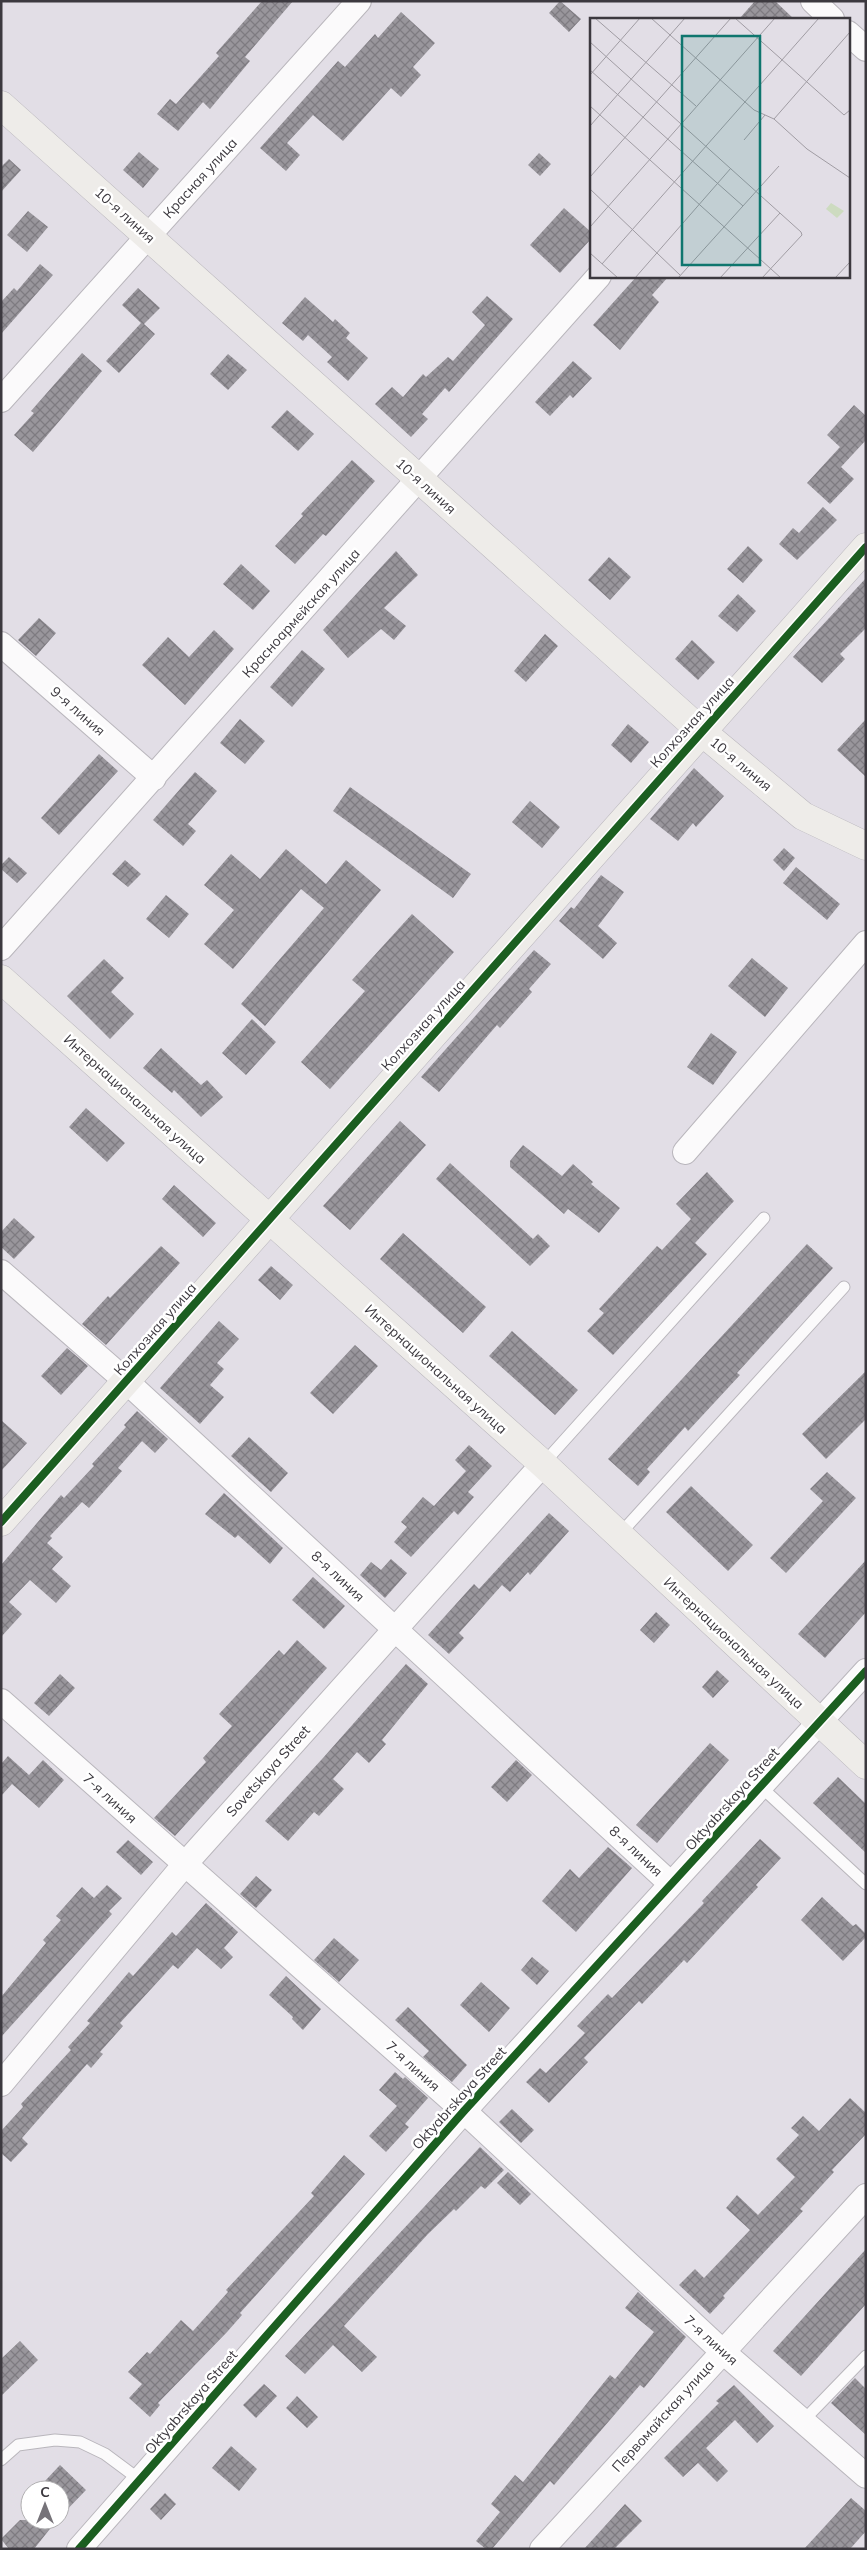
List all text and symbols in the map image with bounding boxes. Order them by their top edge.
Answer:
inset map [590,18,850,278]
street label: Красная улица [159,134,241,222]
street label: 10-я линия [91,183,159,247]
street label: 10-я линия [392,454,460,518]
street label: Красноармейская улица [238,545,364,681]
street label: Колхозная улица [646,672,738,772]
street label: 9-я линия [47,682,109,740]
street label: 10-я линия [706,733,776,795]
street label: Колхозная улица [377,975,469,1075]
street label: Интернациональная улица [60,1030,210,1168]
street label: Колхозная улица [110,1279,200,1379]
street label: Интернациональная улица [361,1300,511,1438]
street label: 8-я линия [307,1547,369,1605]
street label: Интернациональная улица [660,1573,808,1713]
street label: Sovetskaya Street [222,1721,314,1820]
street label: Oktyabrskaya Street [681,1744,783,1854]
street label: 7-я линия [79,1769,141,1827]
street label: 8-я линия [605,1822,667,1880]
street label: 7-я линия [382,2037,444,2095]
street label: Oktyabrskaya Street [408,2043,510,2153]
street label: 7-я линия [680,2311,742,2369]
street label: Oktyabrskaya Street [141,2346,241,2458]
street label: Первомайская улица [608,2356,718,2476]
north arrow [20,2480,70,2530]
text: С [40,2483,50,2501]

